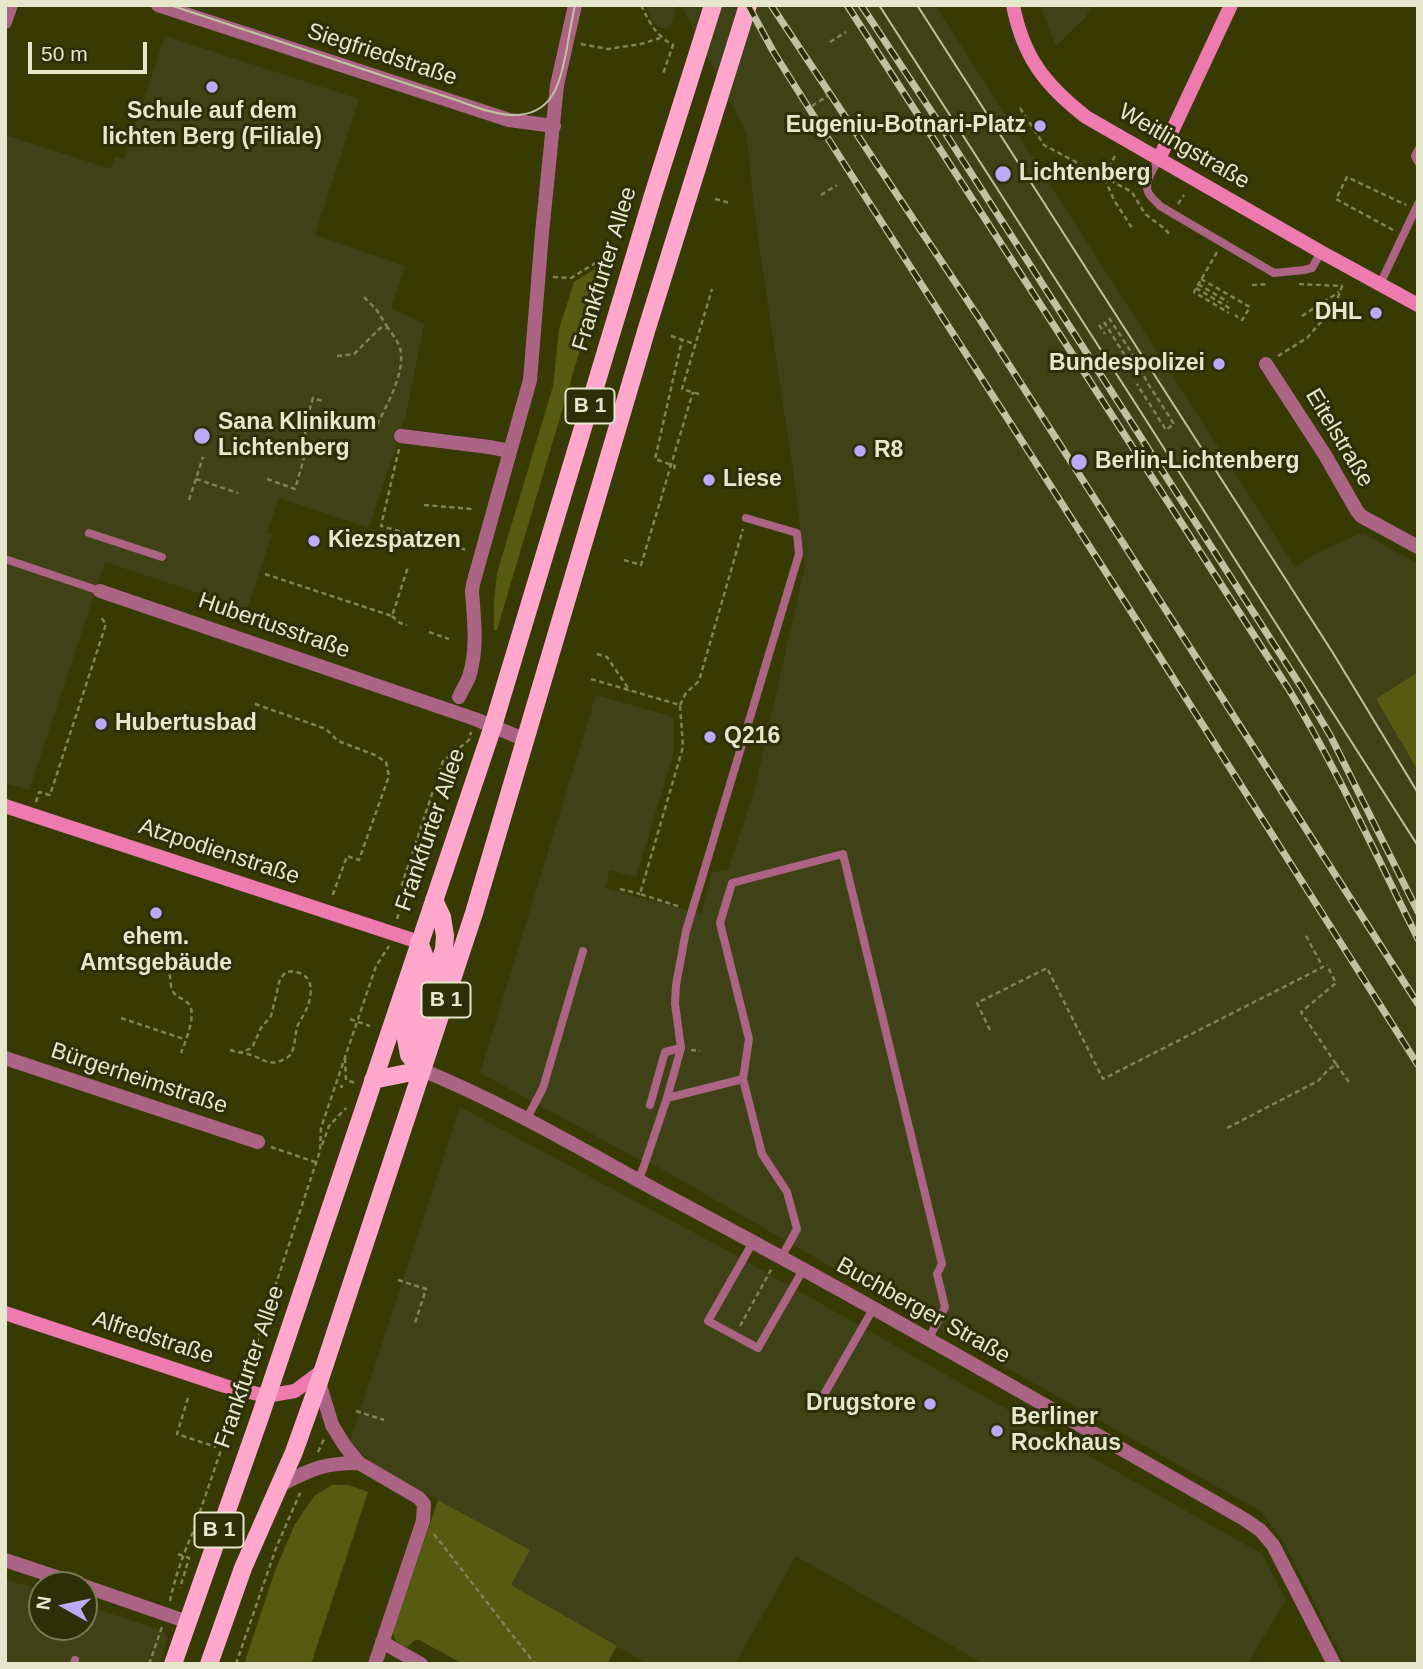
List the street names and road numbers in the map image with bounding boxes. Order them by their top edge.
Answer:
street label: Siegfriedstraße [304,18,460,92]
street label: Weitlingstraße [1114,98,1254,196]
street label: Frankfurter Allee [567,184,643,354]
street label: Eitelstraße [1299,384,1379,492]
road number: B 1 [566,388,614,424]
street label: Hubertusstraße [195,587,353,665]
street label: Frankfurter Allee [390,745,472,915]
street label: Atzpodienstraße [135,813,303,891]
road number: B 1 [422,982,471,1018]
street label: Bürgerheimstraße [47,1037,231,1121]
street label: Buchberger Straße [831,1252,1015,1370]
street label: Frankfurter Allee [209,1282,291,1452]
street label: Alfredstraße [89,1306,217,1370]
road number: B 1 [194,1512,244,1548]

